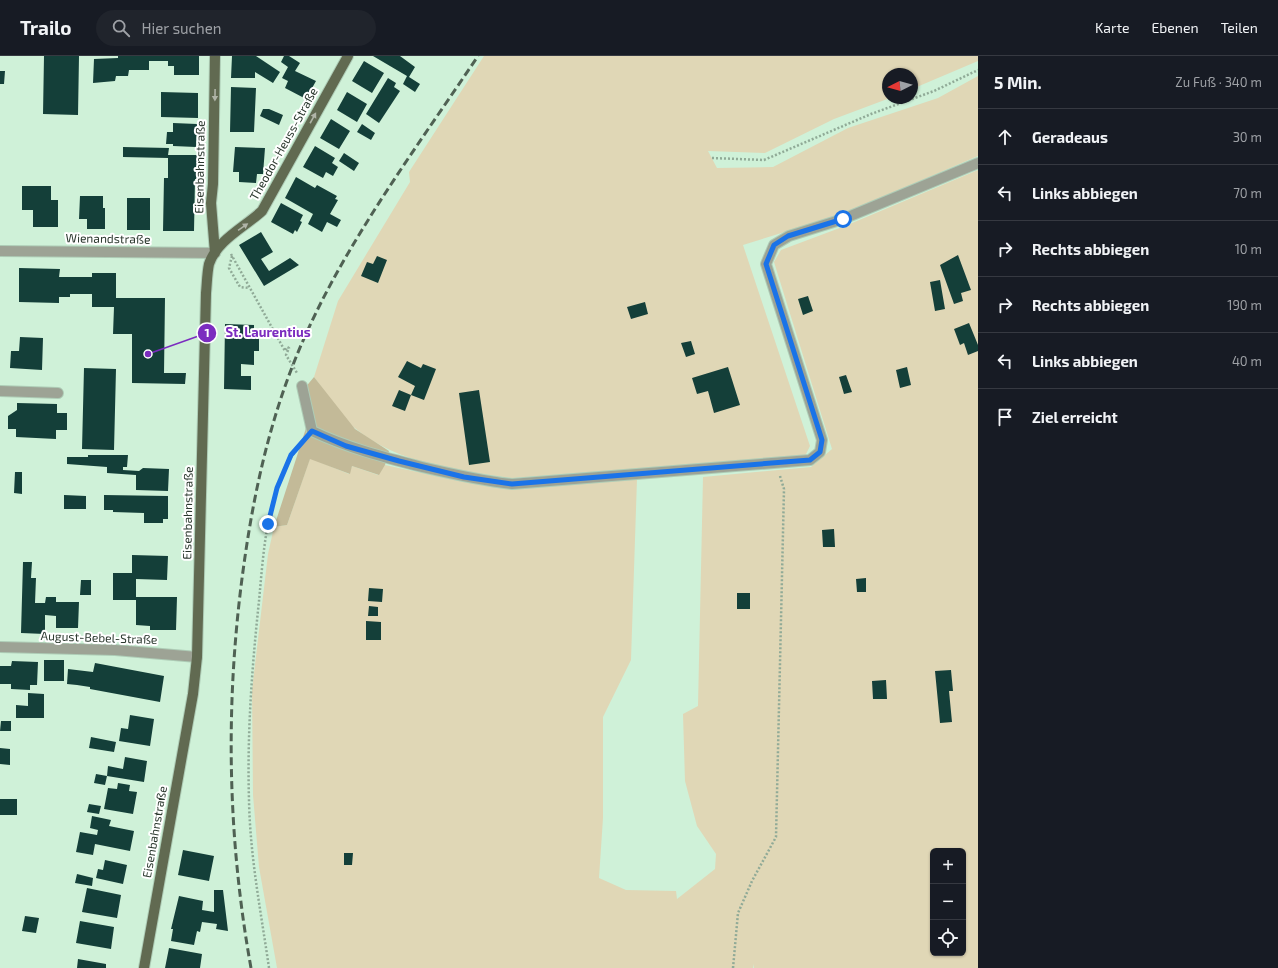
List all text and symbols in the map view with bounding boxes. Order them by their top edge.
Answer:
search box [96,10,376,46]
text: Trailo [20,16,72,39]
icon: search [110,17,132,39]
text: Hier suchen [142,19,221,37]
text: Karte [1095,19,1130,36]
text: Ebenen [1152,19,1199,36]
text: Teilen [1221,19,1258,36]
north arrow [882,68,918,104]
text: 5 Min. [994,72,1042,92]
text: Zu Fuß · 340 m [1175,74,1262,90]
street label: Theodor-Heuss-Straße [246,85,320,202]
one-way arrow [212,89,218,102]
one-way arrow [310,113,316,124]
street label: Eisenbahnstraße [191,120,207,214]
icon: ahead [994,126,1016,148]
text: Geradeaus [1032,128,1108,146]
text: 30 m [1233,129,1262,145]
icon: left [994,182,1016,204]
text: Links abbiegen [1032,184,1138,202]
text: 70 m [1233,185,1262,201]
route start [834,210,852,228]
one-way arrow [238,223,249,231]
street label: Wienandstraße [65,230,151,246]
icon: right [994,238,1016,260]
text: Rechts abbiegen [1032,240,1149,258]
text: 10 m [1235,241,1262,257]
icon: right [994,294,1016,316]
text: Rechts abbiegen [1032,296,1149,314]
text: 190 m [1227,297,1262,313]
callout: St. Laurentius [197,320,318,345]
text: St. Laurentius [225,324,311,340]
text: 1 [204,325,210,339]
icon: left [994,350,1016,372]
text: Links abbiegen [1032,352,1138,370]
text: 40 m [1232,353,1262,369]
icon: arrive [994,406,1016,428]
text: Ziel erreicht [1032,408,1118,426]
street label: Eisenbahnstraße [179,466,195,560]
route end [259,515,277,533]
street label: August-Bebel-Straße [40,628,158,646]
street label: Eisenbahnstraße [139,785,169,879]
map controls [930,848,966,956]
button: + [930,848,966,884]
button: − [930,884,966,920]
button: locate [930,920,966,956]

